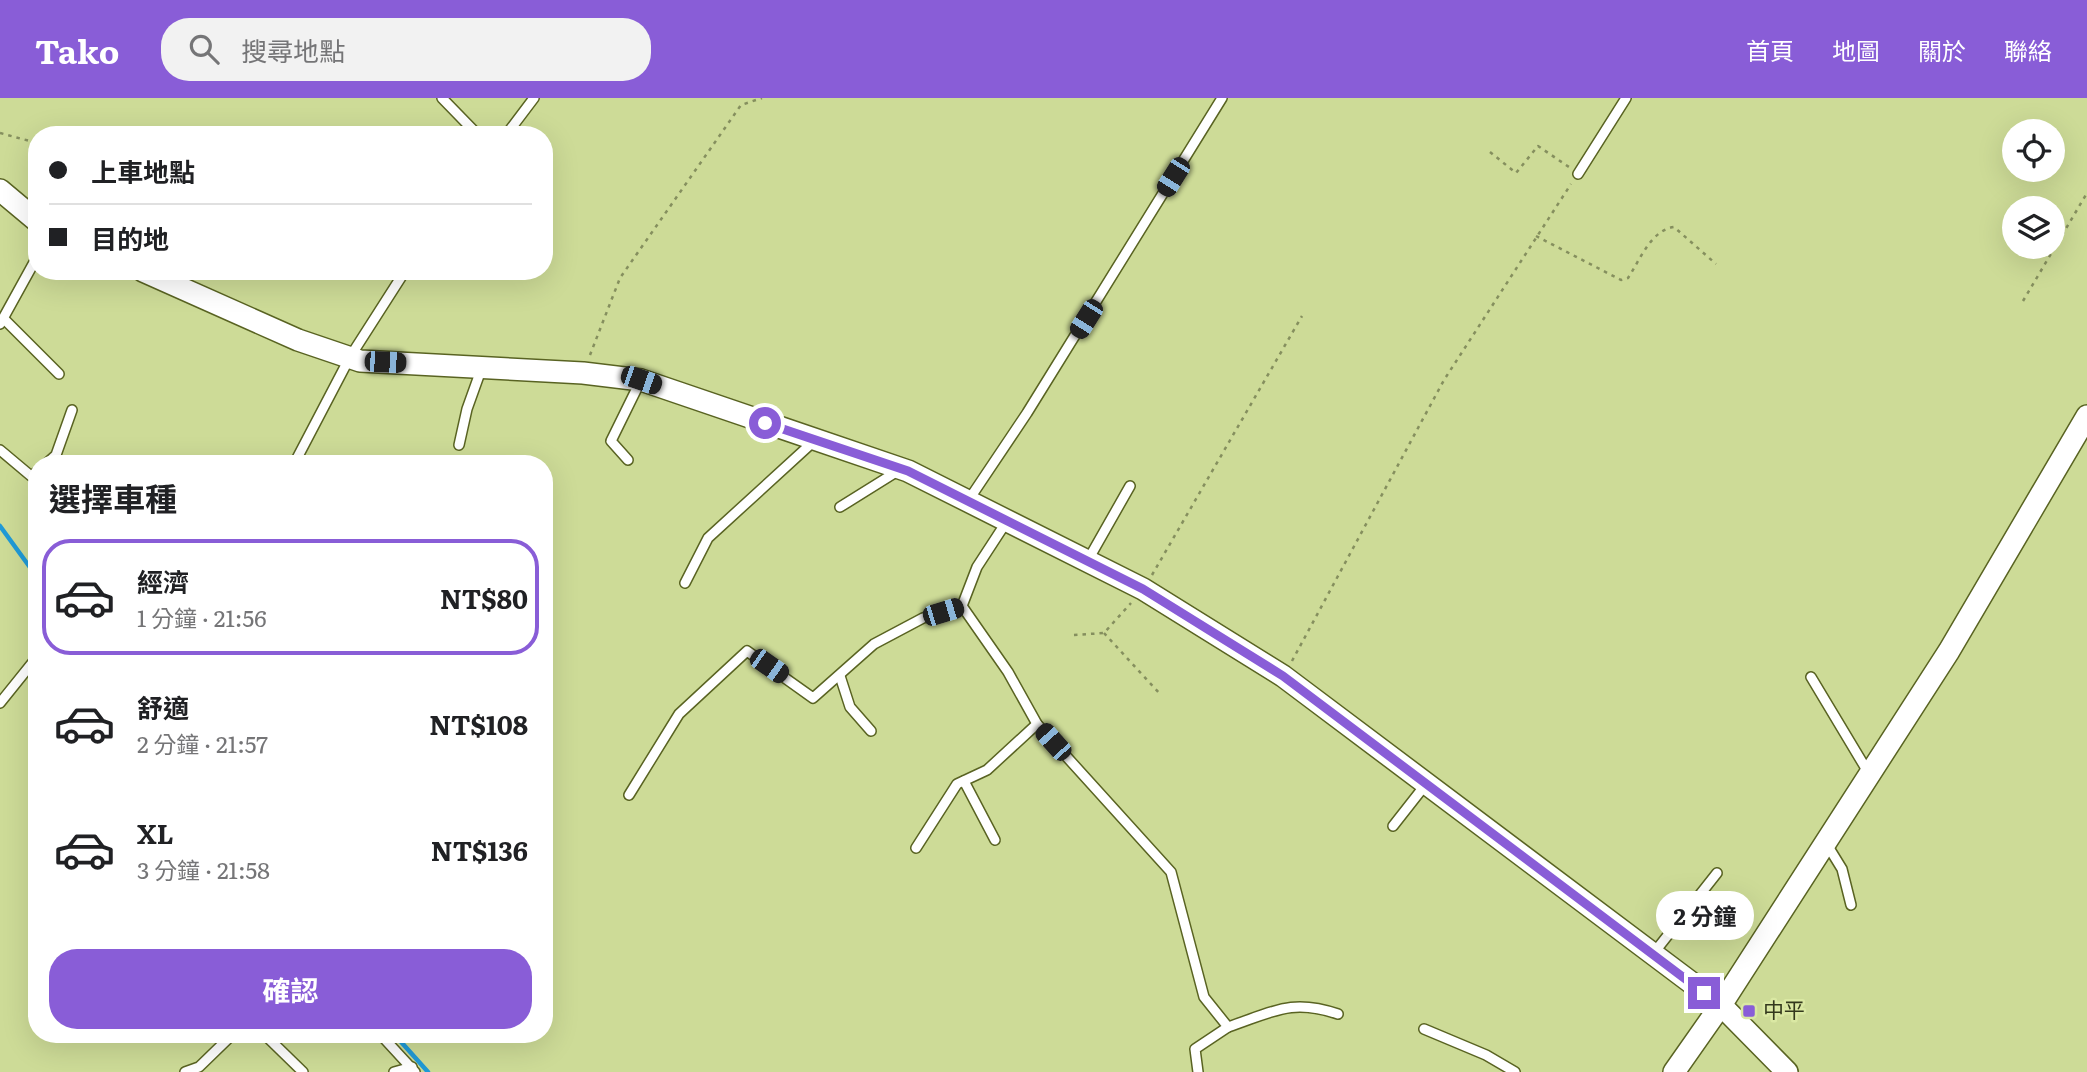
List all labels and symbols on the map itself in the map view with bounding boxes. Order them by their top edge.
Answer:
car [1153,154,1194,200]
car [1066,296,1107,342]
car [364,351,407,373]
car [618,363,665,397]
route start [749,407,781,439]
car [920,596,967,628]
car [746,645,793,687]
car [1032,719,1075,765]
callout: 2 分鐘 [1655,892,1753,940]
route end [1688,977,1720,1009]
place label: 中平 [1763,993,1805,1024]
marker: 中平 [1741,1003,1757,1019]

